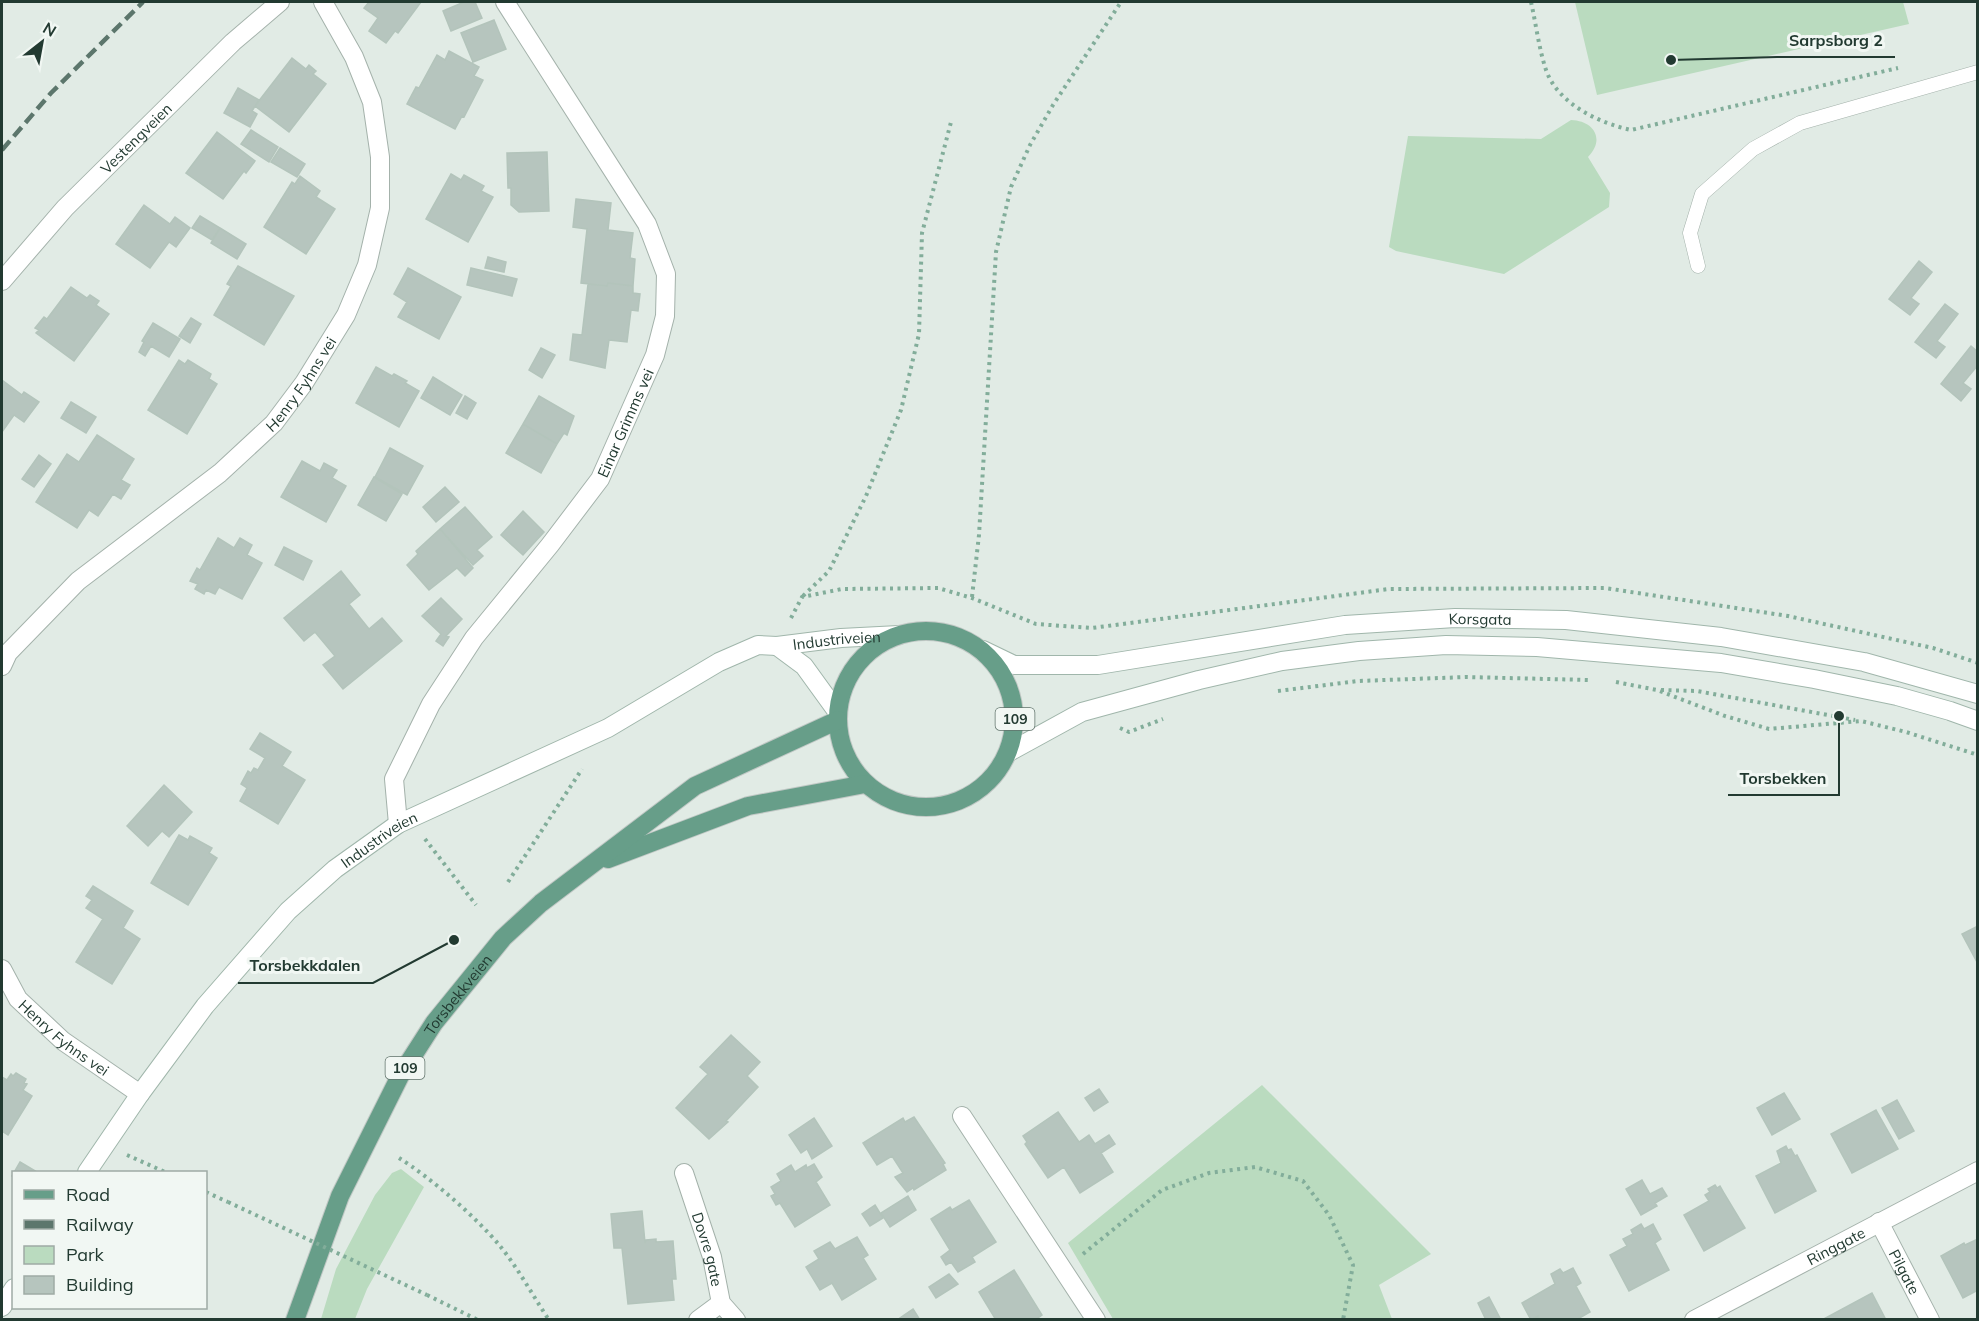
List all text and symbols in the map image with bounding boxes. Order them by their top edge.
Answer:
north arrow [12,12,72,72]
text: N [39,17,60,41]
callout: Sarpsborg 2 [1777,23,1895,57]
text: Sarpsborg 2 [1789,30,1883,50]
street label: Vestengveien [96,99,176,177]
street label: Henry Fyhns vei [261,333,340,436]
street label: Einar Grimms vei [593,365,657,480]
street label: Korsgata [1448,608,1512,629]
street label: Industriveien [791,626,881,653]
road number: 109 [996,708,1034,730]
callout: Torsbekken [1728,761,1839,795]
text: Torsbekken [1740,768,1826,788]
street label: Industriveien [337,807,420,872]
callout: Torsbekkdalen [238,949,373,983]
street label: Torsbekkveien [419,950,496,1038]
text: Torsbekkdalen [250,955,360,975]
street label: Henry Fyhns vei [15,995,113,1079]
road number: 109 [386,1057,424,1079]
legend [12,1171,207,1309]
text: Road [66,1183,110,1206]
street label: Dovre gate [688,1210,727,1288]
text: Railway [66,1213,134,1236]
street label: Ringgate [1803,1223,1868,1269]
text: Park [66,1243,105,1266]
street label: Pilgate [1885,1246,1924,1298]
text: Building [66,1273,134,1296]

